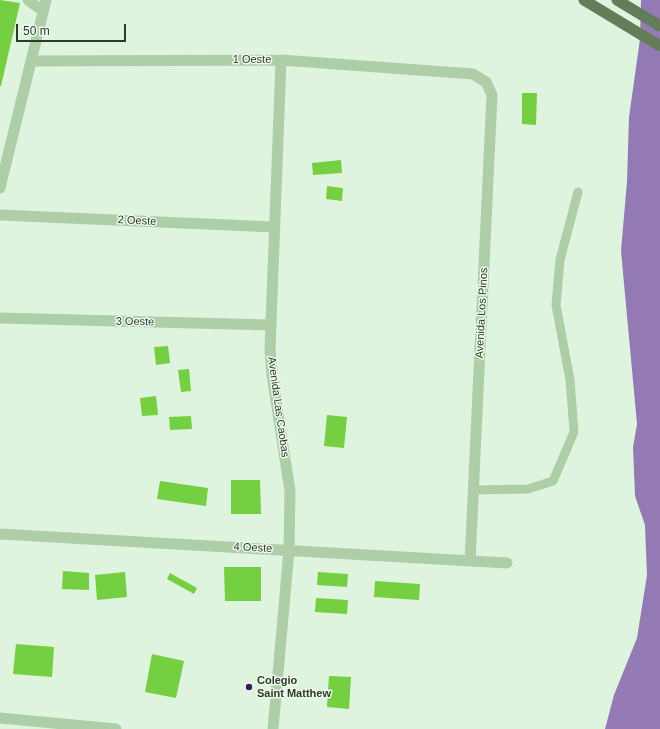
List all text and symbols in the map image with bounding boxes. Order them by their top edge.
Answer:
scale bar [18,16,128,42]
text: 50 m [23,24,50,38]
street label: 1 Oeste [233,53,271,67]
street label: 2 Oeste [117,213,157,229]
street label: Avenida Los Pinos [473,267,491,359]
street label: 3 Oeste [116,315,154,329]
street label: Avenida Las Caobas [264,356,292,458]
street label: 4 Oeste [233,540,273,556]
place label: Colegio Saint Matthew [257,674,331,700]
marker: Colegio Saint Matthew [244,682,254,692]

